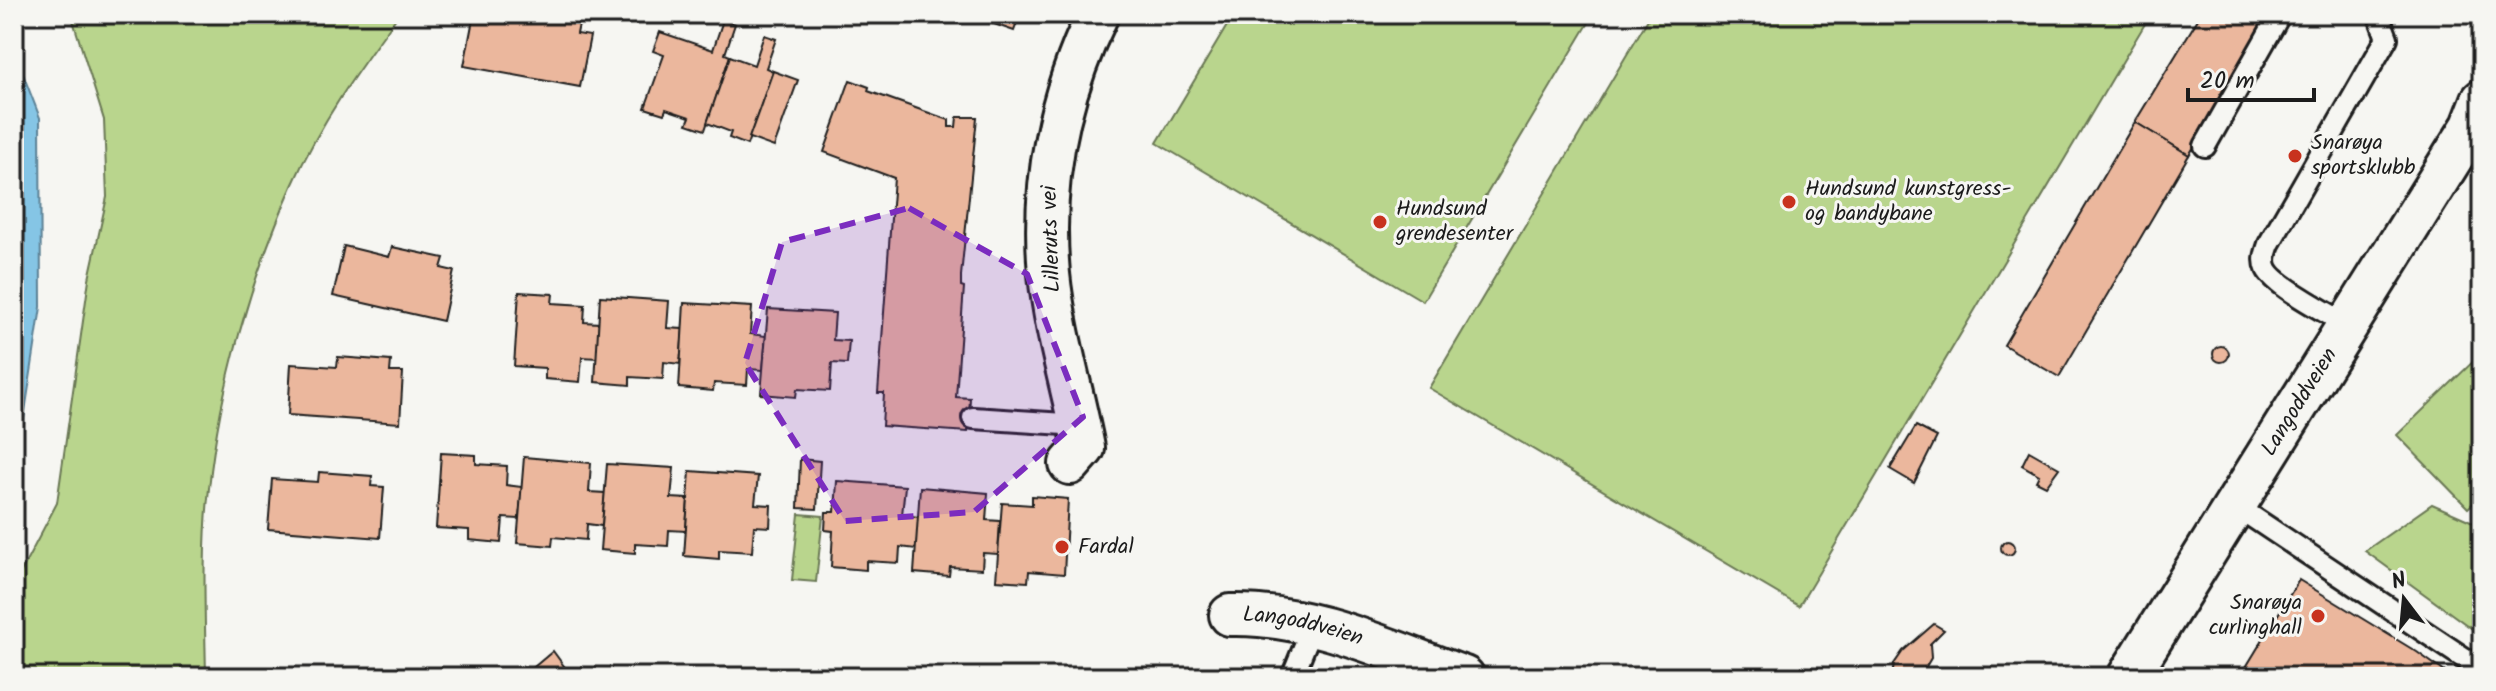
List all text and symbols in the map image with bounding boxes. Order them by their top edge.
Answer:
scale bar [2188,52,2314,102]
text: 20 m [2200,62,2255,101]
place label: Snarøya sportsklubb [2311,126,2416,186]
marker: Snarøya sportsklubb [2286,147,2304,165]
place label: Hundsund kunstgress- og bandybane [1805,172,2012,232]
street label: Lilleruts vei [1033,184,1071,293]
place label: Hundsund grendesenter [1395,192,1515,252]
marker: Hundsund kunstgress- og bandybane [1780,193,1798,211]
marker: Hundsund grendesenter [1371,213,1389,231]
street label: Langoddveien [2252,341,2347,463]
place label: Fardal [1078,530,1134,565]
marker: Fardal [1053,538,1071,556]
north arrow [2364,559,2444,639]
text: N [2388,563,2411,601]
place label: Snarøya curlinghall [2209,586,2303,646]
street label: Langoddveien [1242,597,1368,656]
marker: Snarøya curlinghall [2309,607,2327,625]

